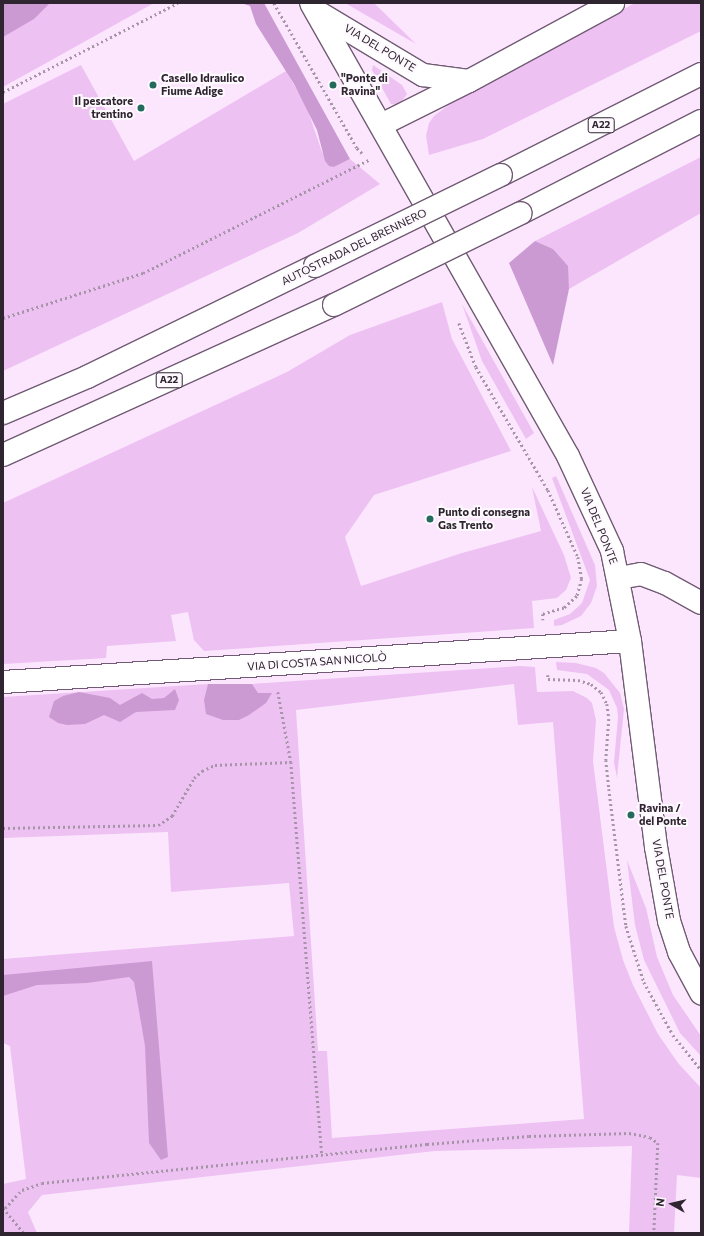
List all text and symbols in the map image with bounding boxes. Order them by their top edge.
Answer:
street label: VIA DEL PONTE [342,21,418,75]
place label: Casello Idraulico Fiume Adige [161,72,244,98]
place label: "Ponte di Ravina" [341,72,388,98]
marker: Casello Idraulico Fiume Adige [148,80,158,90]
marker: "Ponte di Ravina" [328,80,338,90]
place label: Il pescatore trentino [75,95,133,121]
marker: Il pescatore trentino [136,103,146,113]
road number: A22 [587,117,615,133]
street label: AUTOSTRADA DEL BRENNERO [279,206,429,288]
road number: A22 [155,372,183,388]
street label: VIA DEL PONTE [578,486,620,566]
place label: Punto di consegna Gas Trento [438,506,530,532]
marker: Punto di consegna Gas Trento [425,514,435,524]
street label: VIA DI COSTA SAN NICOLÒ [247,651,387,673]
place label: Ravina / del Ponte [639,802,687,828]
marker: Ravina / del Ponte [626,810,636,820]
street label: VIA DEL PONTE [649,838,677,920]
north arrow [652,1184,692,1224]
text: N [653,1197,667,1207]

